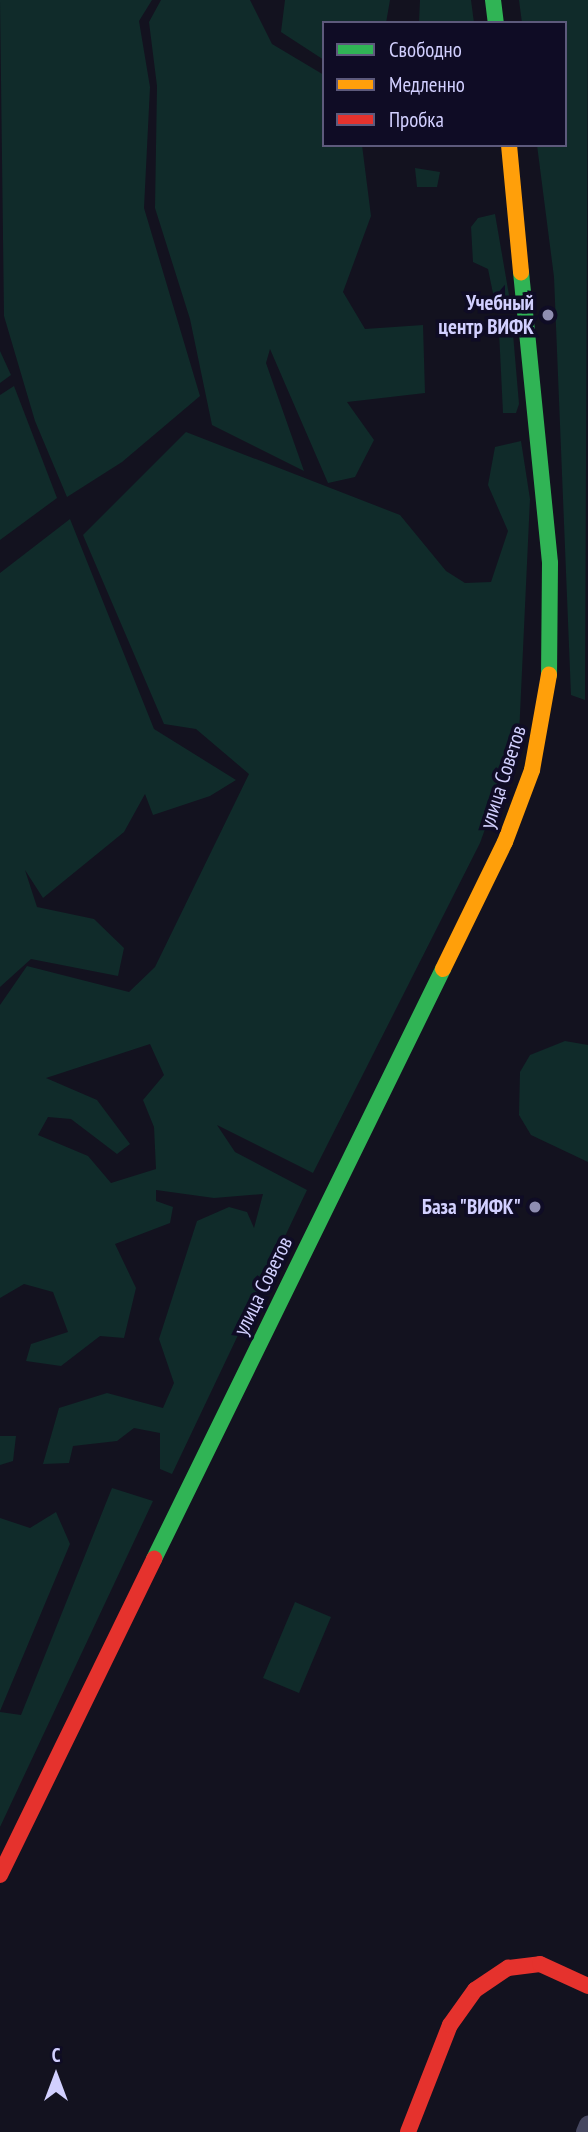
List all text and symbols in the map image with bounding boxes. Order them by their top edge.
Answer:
legend [322,21,567,147]
text: Свободно [389,36,462,63]
text: Медленно [389,71,465,98]
text: Пробка [389,106,444,133]
place label: Учебный центр ВИФК [438,290,534,340]
marker: Учебный центр ВИФК [540,307,556,323]
street label: улица Советов [475,722,531,832]
place label: База "ВИФК" [420,1194,521,1220]
marker: База "ВИФК" [527,1199,543,1215]
street label: улица Советов [228,1232,298,1340]
north arrow [21,2041,91,2111]
text: С [52,2043,60,2067]

